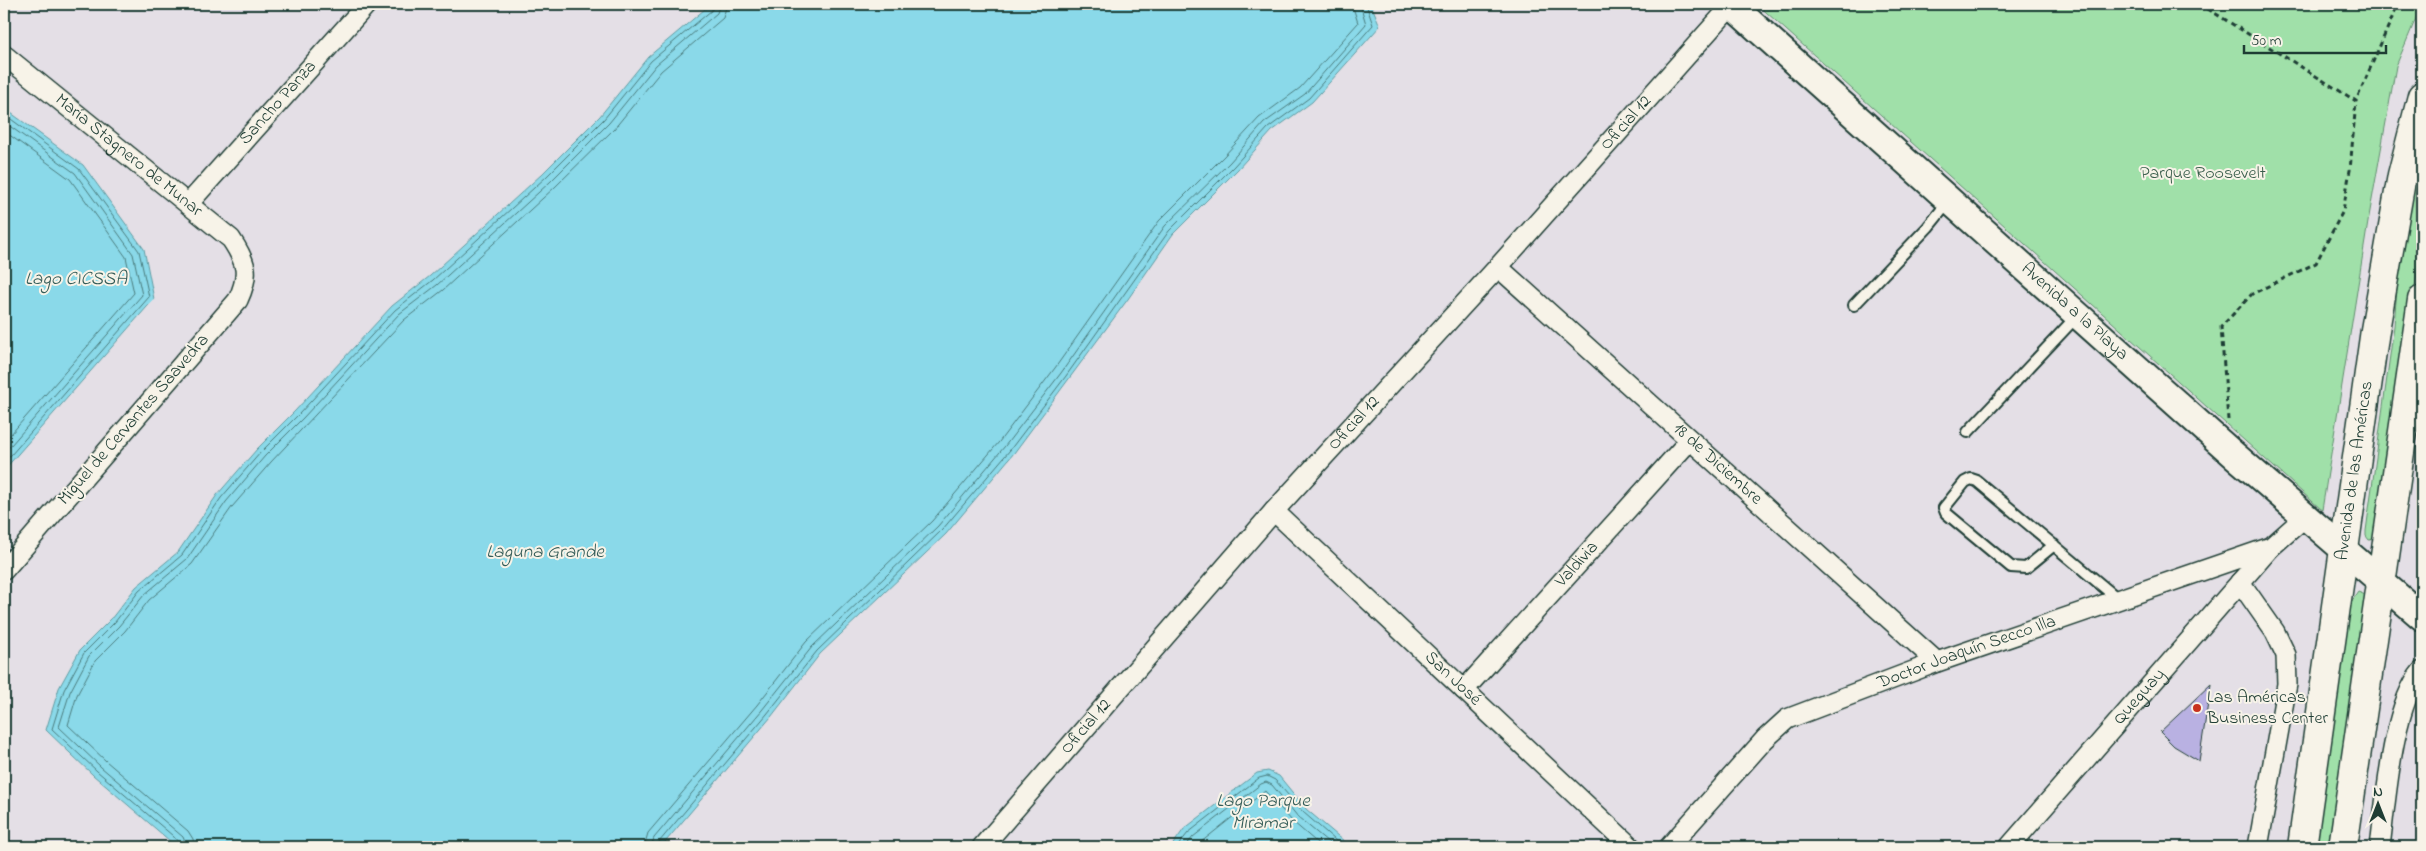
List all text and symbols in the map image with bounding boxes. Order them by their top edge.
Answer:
scale bar [2244,22,2386,54]
text: 50 m [2251,30,2282,52]
street label: Sancho Panza [233,55,323,151]
street label: María Stagnero de Munar [49,88,208,224]
street label: Oficial 12 [1594,90,1658,157]
park label: Parque Roosevelt [2140,161,2266,187]
street label: Avenida a la Playa [2015,257,2134,367]
water label: Lago CICSSA [25,266,128,294]
street label: Miguel de Cervantes Saavedra [52,329,217,512]
street label: Avenida de las Américas [2330,379,2381,562]
street label: Oficial 12 [1322,390,1387,457]
street label: 18 de Diciembre [1667,417,1769,512]
street label: Valdivia [1549,536,1605,594]
water label: Laguna Grande [486,539,605,567]
street label: Doctor Joaquín Secco Illa [1873,609,2060,697]
street label: San José [1418,645,1488,713]
street label: Queguay [2108,663,2172,731]
place label: Las Américas Business Center [2206,685,2328,732]
street label: Oficial 12 [1055,693,1118,761]
marker: Las Américas Business Center [2191,702,2203,714]
north arrow [2354,778,2404,828]
text: N [2373,782,2383,803]
water label: Lago Parque Miramar [1216,788,1311,837]

